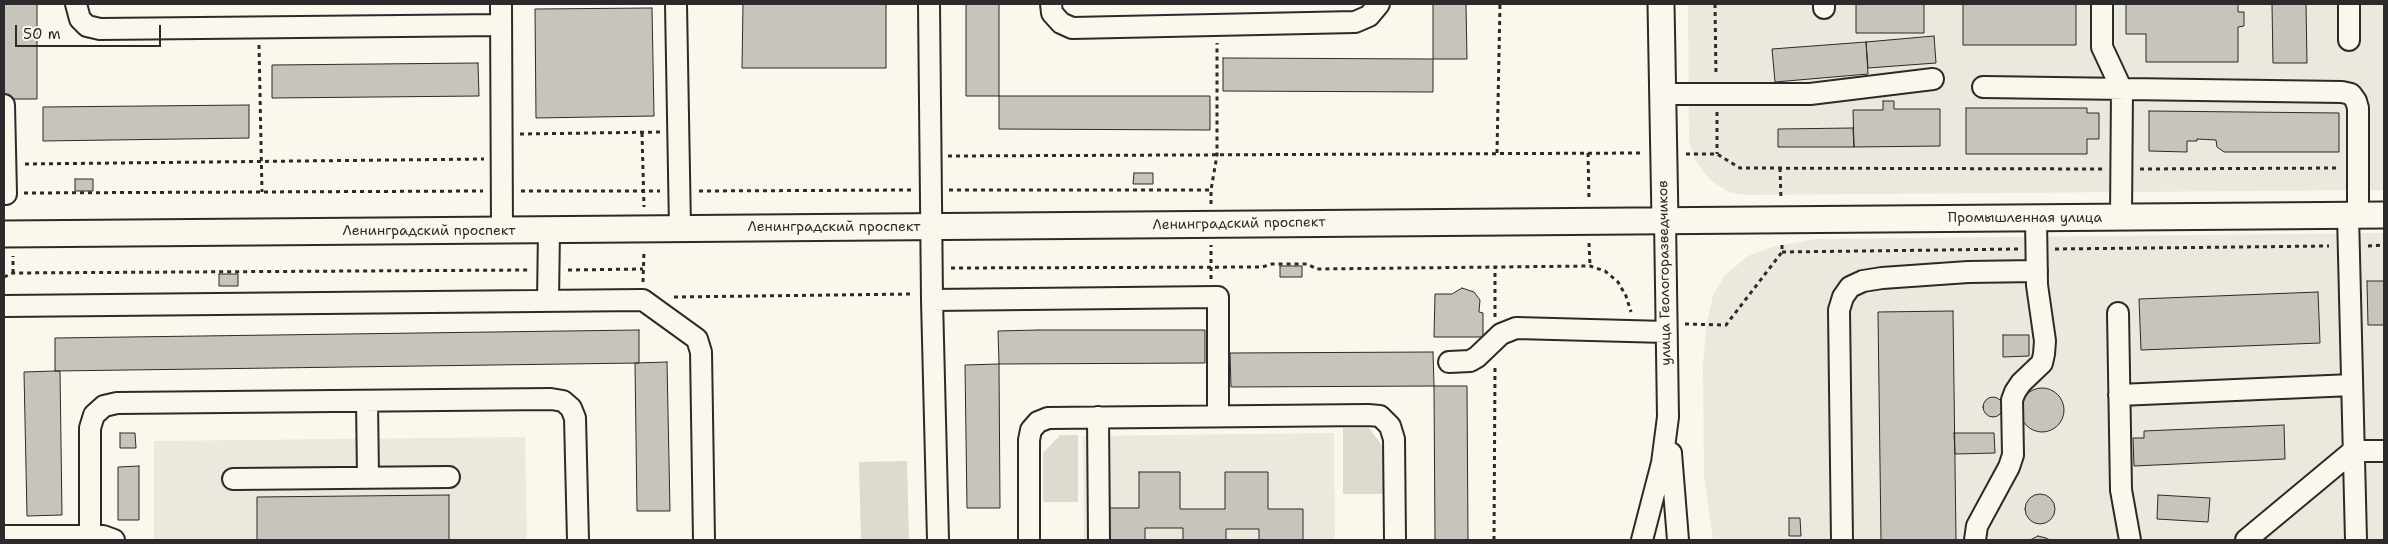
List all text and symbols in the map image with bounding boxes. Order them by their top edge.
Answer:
scale bar [18,15,164,47]
text: 50 m [23,24,61,44]
street label: улица Геологоразведчиков [1655,180,1675,366]
street label: Промышленная улица [1948,210,2102,226]
street label: Ленинградский проспект [1152,214,1326,234]
street label: Ленинградский проспект [748,219,920,235]
street label: Ленинградский проспект [343,223,515,239]

